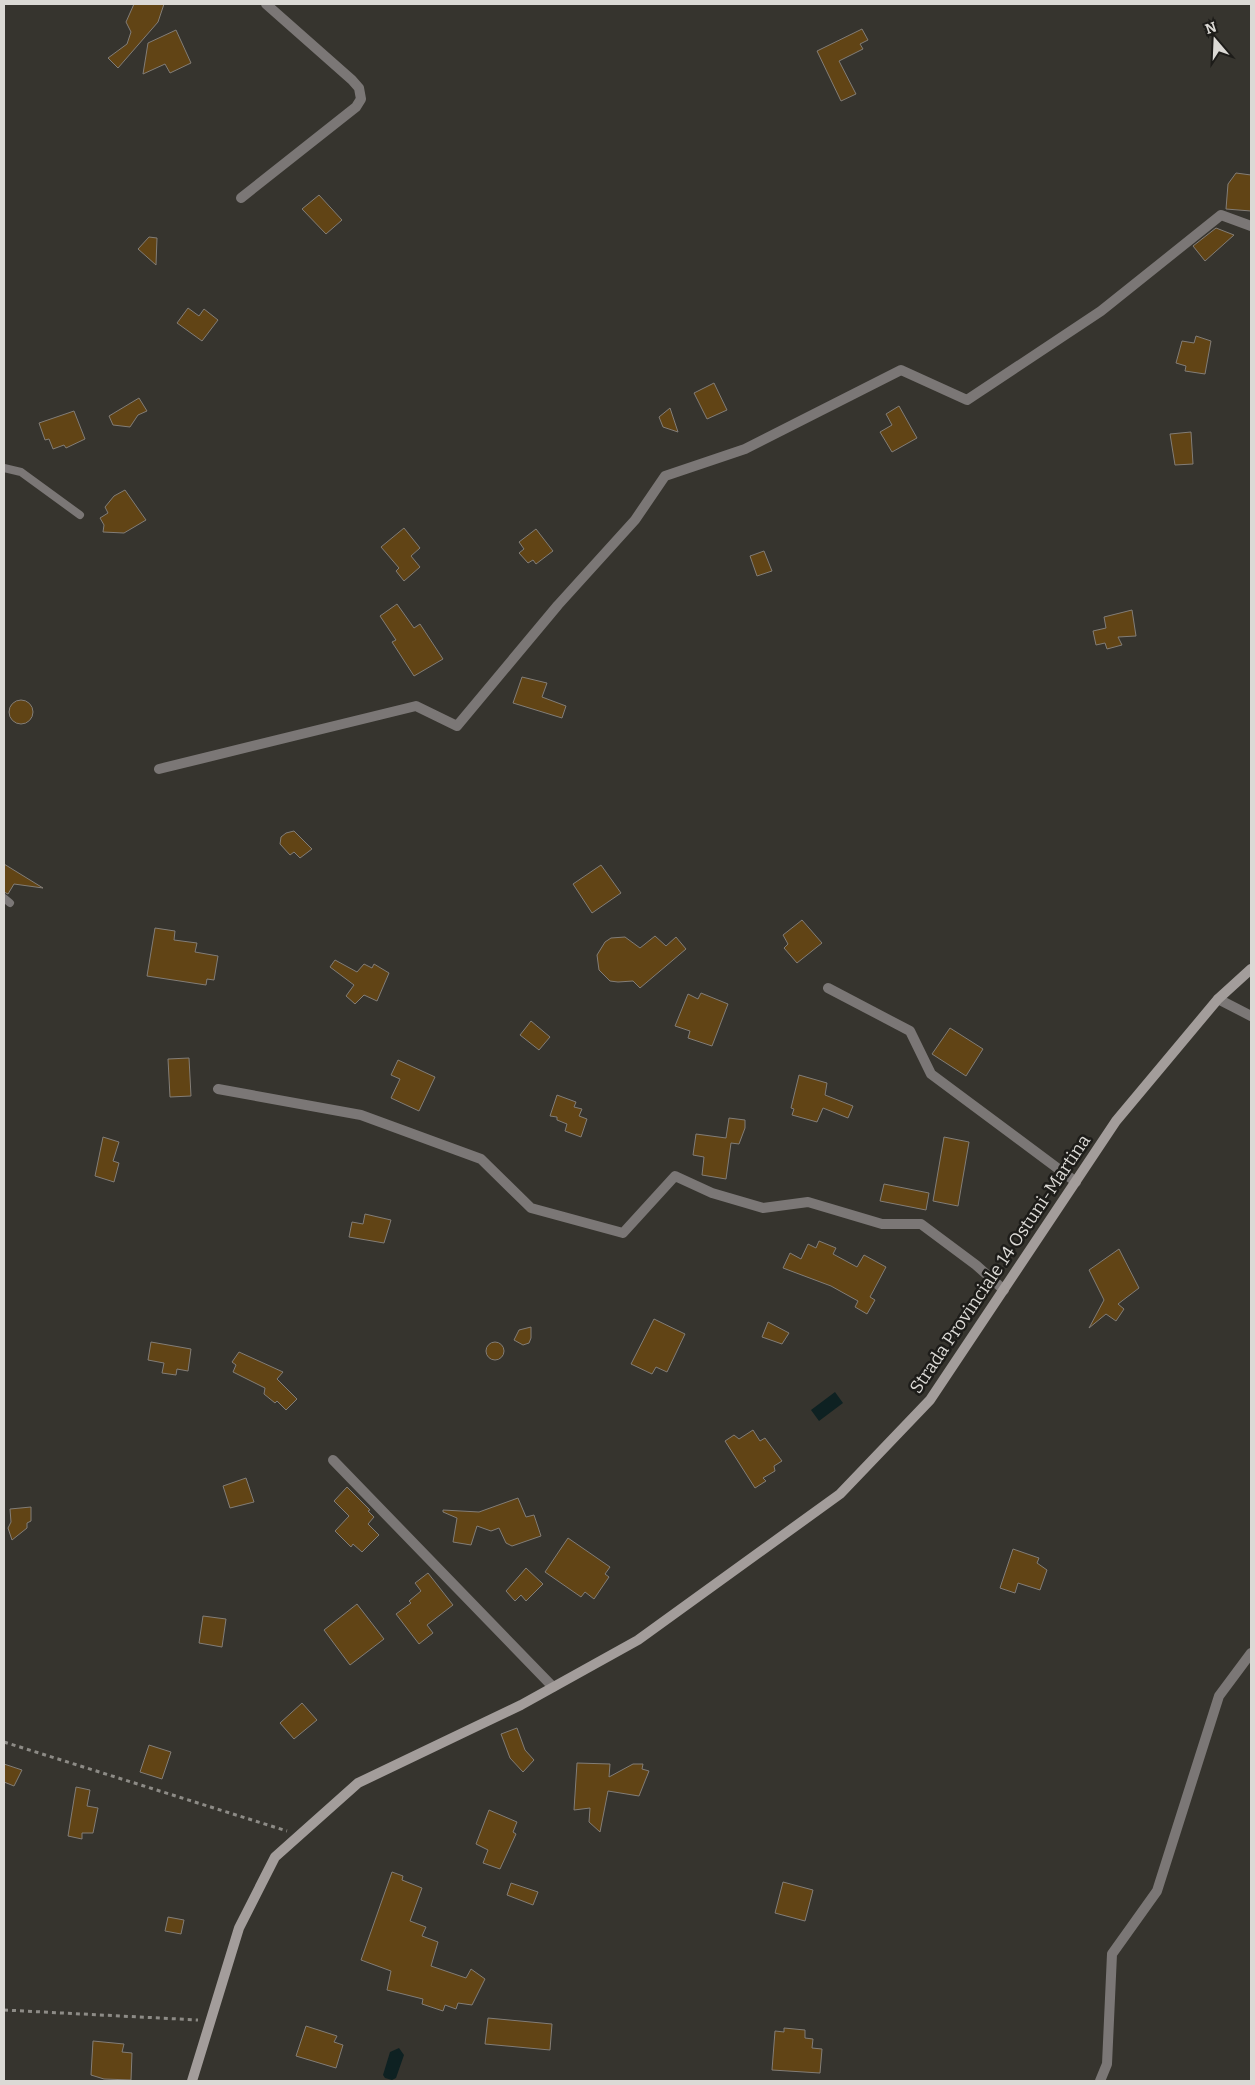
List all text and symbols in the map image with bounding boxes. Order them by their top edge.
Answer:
north arrow [1190,15,1240,65]
text: N [1203,18,1219,38]
street label: Strada Provinciale 14 Ostuni-Martina [905,1130,1095,1398]

